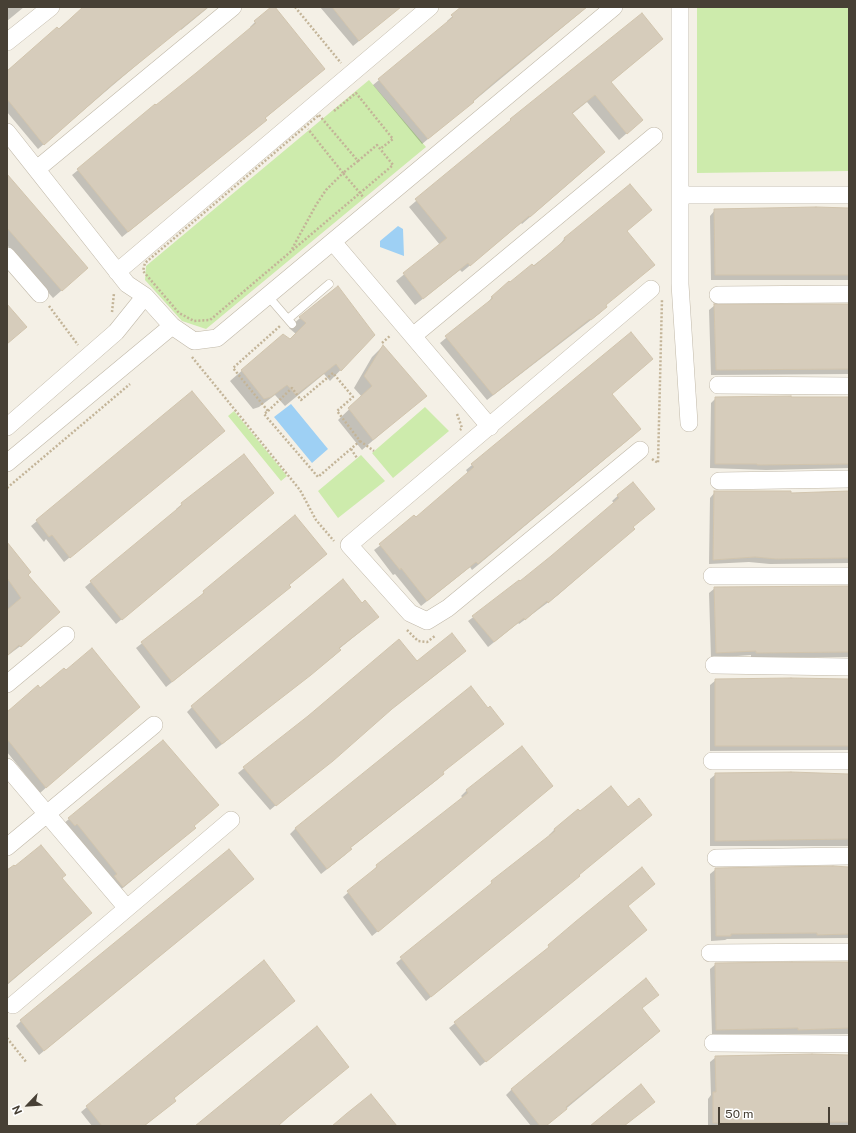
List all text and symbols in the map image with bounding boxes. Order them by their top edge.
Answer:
north arrow [8,1085,48,1125]
scale bar [720,1099,832,1125]
text: N [10,1104,24,1117]
text: 50 m [725,1107,753,1121]

